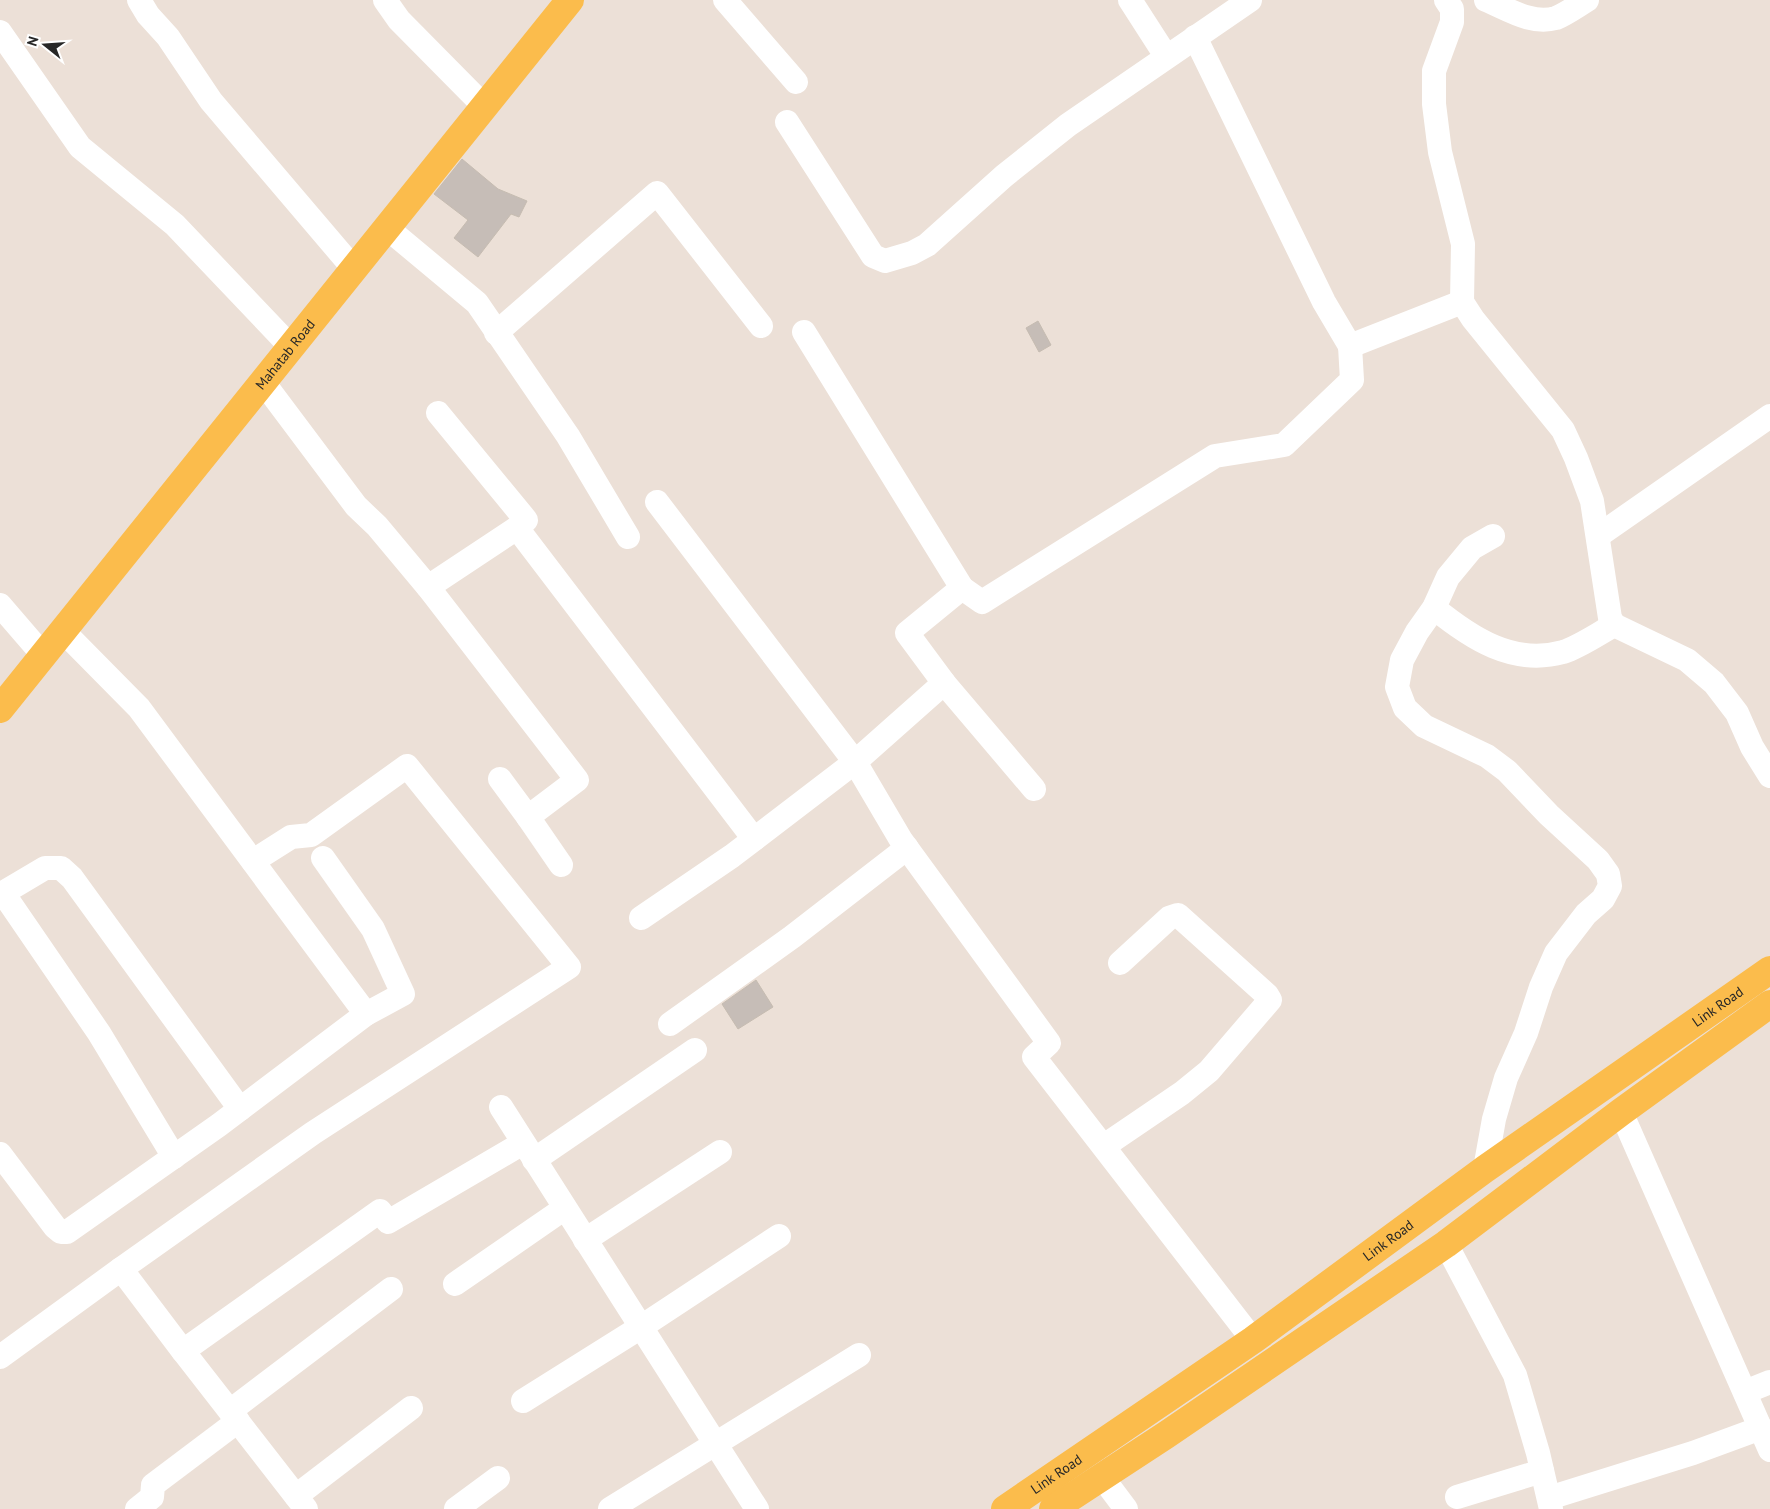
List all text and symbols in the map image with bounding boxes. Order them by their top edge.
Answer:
north arrow [20,20,70,70]
text: N [23,34,43,48]
street label: Mahatab Road [251,315,319,393]
street label: Link Road [1688,982,1747,1031]
street label: Link Road [1359,1216,1417,1265]
street label: Link Road [1027,1450,1085,1498]

